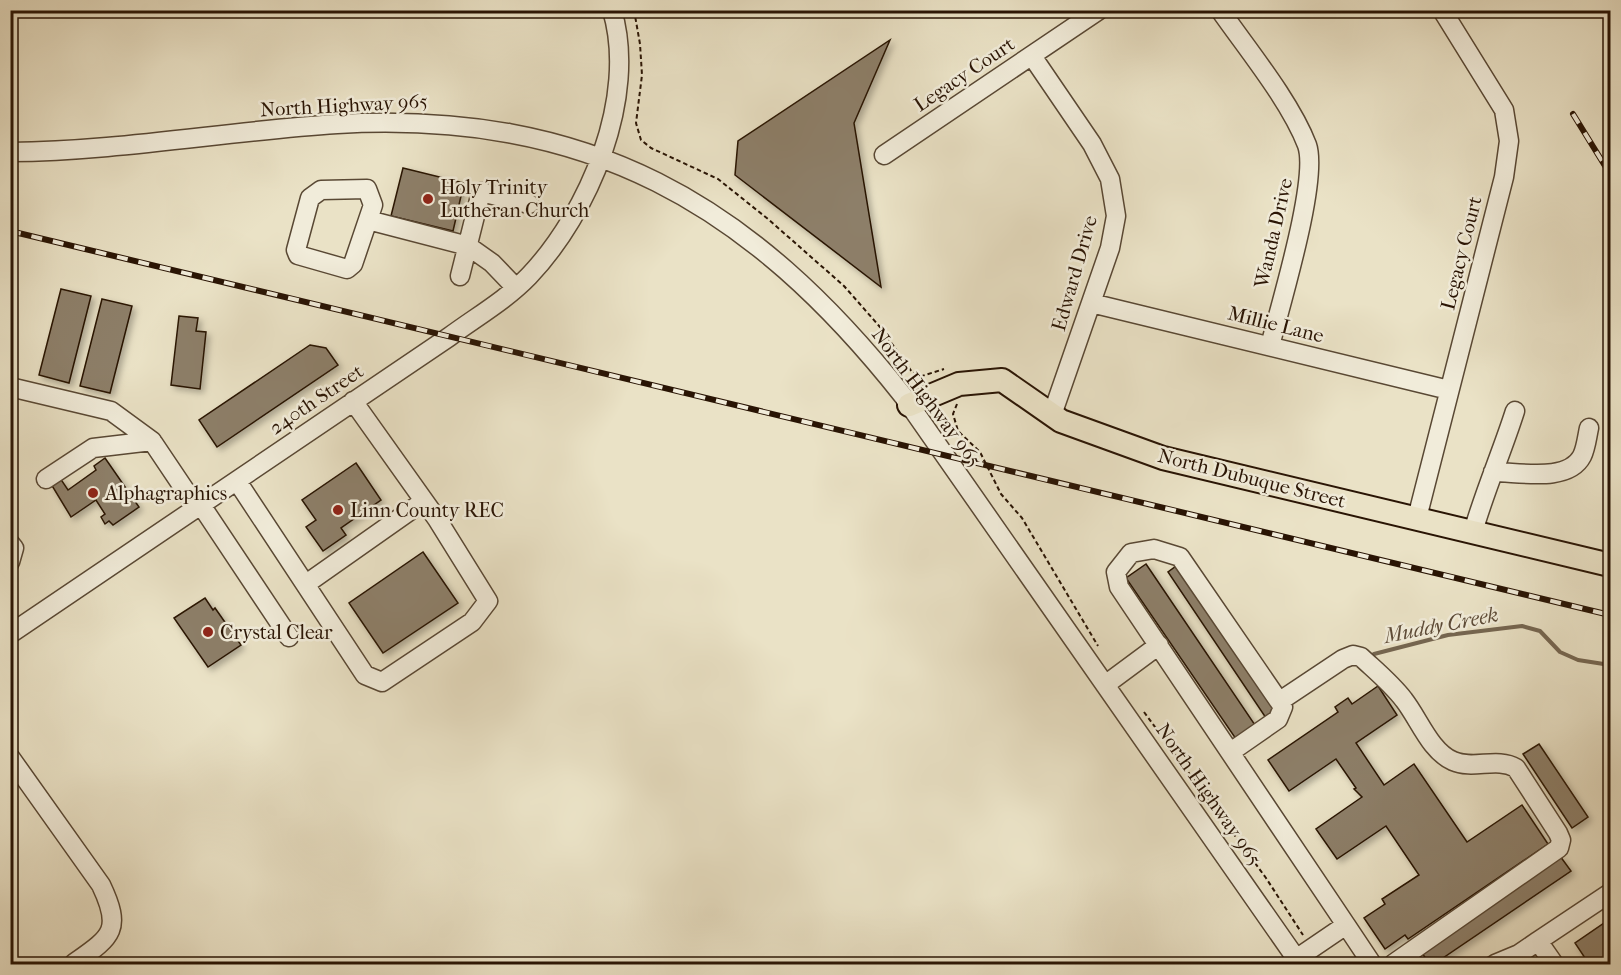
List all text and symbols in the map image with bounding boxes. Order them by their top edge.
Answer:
street label: Legacy Court [910,32,1019,116]
street label: North Highway 965 [260,90,428,121]
place label: Holy Trinity Lutheran Church [440,176,590,222]
street label: Wanda Drive [1249,176,1297,291]
marker: Holy Trinity Lutheran Church [421,192,435,206]
street label: Legacy Court [1436,194,1487,312]
street label: Edward Drive [1047,213,1102,334]
street label: Millie Lane [1226,301,1326,348]
street label: North Highway 965 [867,323,986,471]
street label: 240th Street [265,360,368,439]
street label: North Dubuque Street [1156,444,1348,513]
place label: Alphagraphics [104,482,227,505]
marker: Alphagraphics [86,486,100,500]
place label: Linn County REC [350,499,504,522]
marker: Linn County REC [331,503,345,517]
water label: Muddy Creek [1380,602,1500,648]
place label: Crystal Clear [220,621,333,644]
marker: Crystal Clear [201,625,215,639]
street label: North Highway 965 [1151,719,1266,870]

